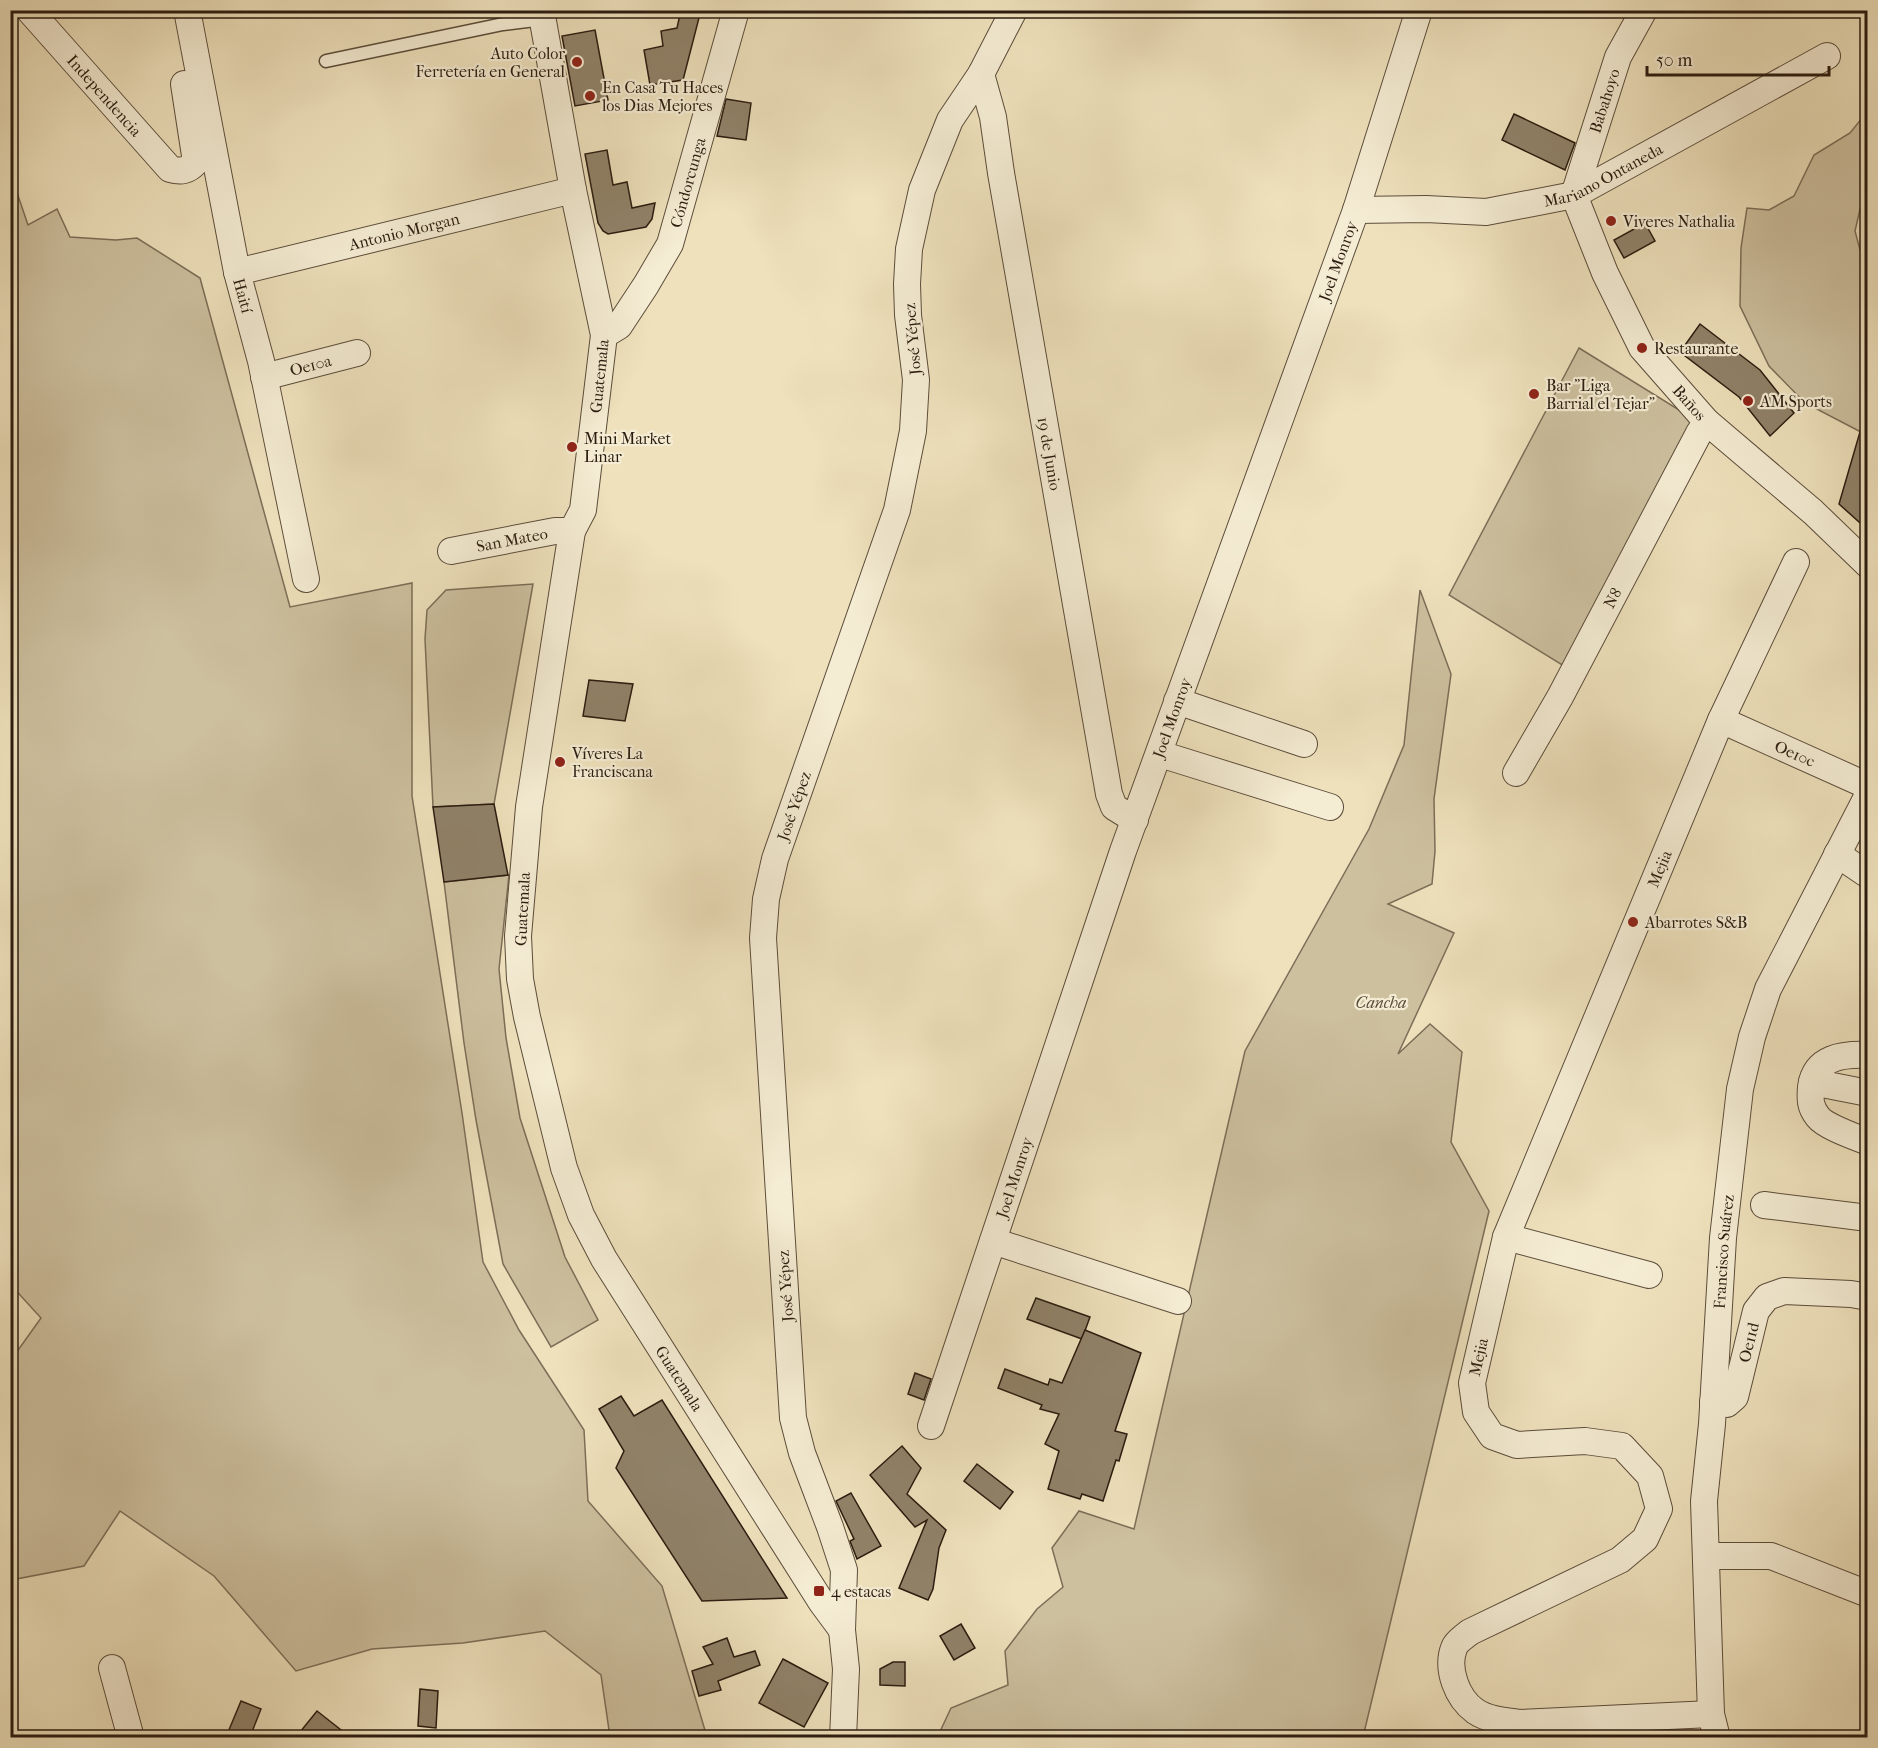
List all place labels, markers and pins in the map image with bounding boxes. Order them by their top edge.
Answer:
place label: Auto Color Ferretería en General [416,44,566,81]
marker: Auto Color Ferretería en General [570,55,584,69]
place label: En Casa Tu Haces los Dias Mejores [601,78,723,115]
marker: En Casa Tu Haces los Dias Mejores [583,89,597,103]
place label: Viveres Nathalia [1622,212,1736,231]
marker: Viveres Nathalia [1604,214,1618,228]
place label: Restaurante [1654,339,1738,358]
marker: Restaurante [1635,341,1649,355]
place label: Bar "Liga Barrial el Tejar" [1546,376,1655,413]
marker: Bar "Liga Barrial el Tejar" [1527,387,1541,401]
place label: AM Sports [1759,392,1832,411]
marker: AM Sports [1741,394,1755,408]
place label: Mini Market Linar [584,429,671,466]
marker: Mini Market Linar [565,440,579,454]
place label: Víveres La Franciscana [571,744,653,781]
marker: Víveres La Franciscana [553,755,567,769]
place label: Abarrotes S&B [1644,913,1747,932]
marker: Abarrotes S&B [1626,915,1640,929]
place label: 4 estacas [831,1582,891,1601]
marker: 4 estacas [812,1584,826,1598]

